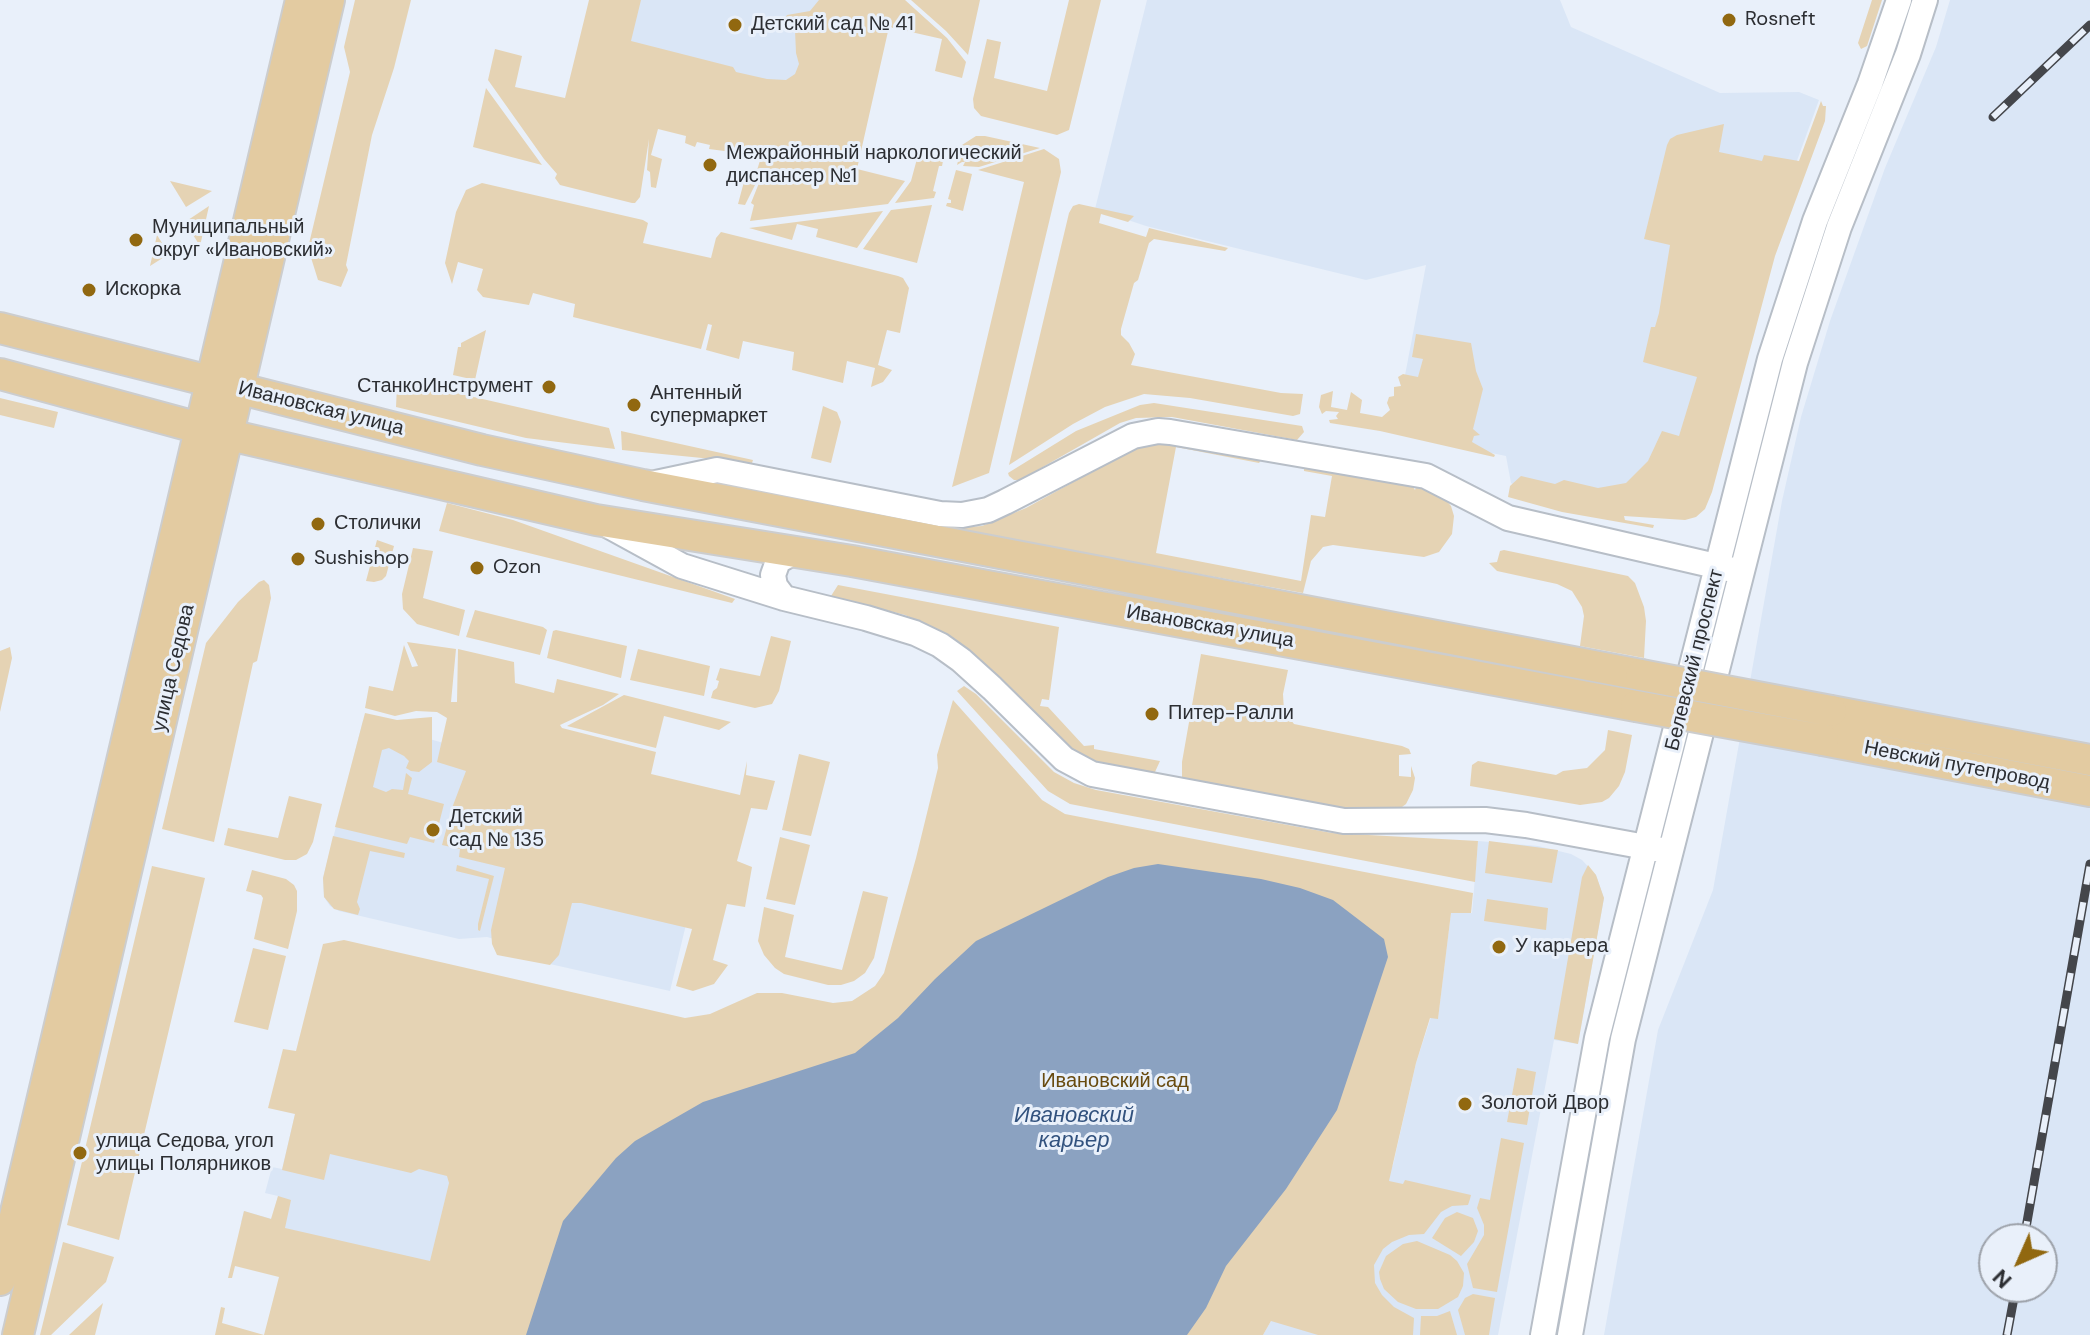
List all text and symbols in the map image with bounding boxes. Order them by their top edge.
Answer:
place label: Rosneft [1745,8,1816,32]
marker: Rosneft [1720,11,1738,29]
place label: Детский сад № 41 [751,13,914,37]
marker: Детский сад № 41 [726,16,744,34]
place label: Межрайонный наркологический диспансер №1 [726,142,1022,189]
marker: Межрайонный наркологический диспансер №1 [701,156,719,174]
place label: Муниципальный округ «Ивановский» [152,216,333,263]
marker: Муниципальный округ «Ивановский» [127,231,145,249]
place label: Искорка [105,278,181,302]
marker: Искорка [80,281,98,299]
place label: СтанкоИнструмент [357,375,533,399]
street label: Ивановская улица [236,377,406,441]
marker: СтанкоИнструмент [540,378,558,396]
place label: Антенный супермаркет [650,382,768,429]
marker: Антенный супермаркет [625,396,643,414]
place label: Столички [334,512,421,536]
marker: Столички [309,515,327,533]
place label: Sushishop [314,547,409,571]
marker: Sushishop [289,550,307,568]
place label: Ozon [493,556,541,580]
marker: Ozon [468,559,486,577]
street label: Белевский проспект [1661,567,1729,753]
street label: Ивановская улица [1124,600,1296,654]
street label: улица Седова [148,602,200,734]
place label: Питер-Ралли [1168,702,1294,726]
marker: Питер-Ралли [1143,705,1161,723]
street label: Невский путепровод [1862,736,2052,796]
place label: Детский сад № 135 [449,806,544,853]
marker: Детский сад № 135 [424,821,442,839]
place label: У карьера [1515,935,1608,959]
marker: У карьера [1490,938,1508,956]
park label: Ивановский сад [1041,1070,1189,1094]
place label: Золотой Двор [1481,1092,1609,1116]
marker: Золотой Двор [1456,1095,1474,1113]
water label: Ивановский карьер [1014,1103,1134,1154]
place label: улица Седова, угол улицы Полярников [96,1130,274,1177]
marker: улица Седова, угол улицы Полярников [71,1144,89,1162]
north arrow [1978,1223,2058,1303]
text: N [1986,1263,2018,1295]

